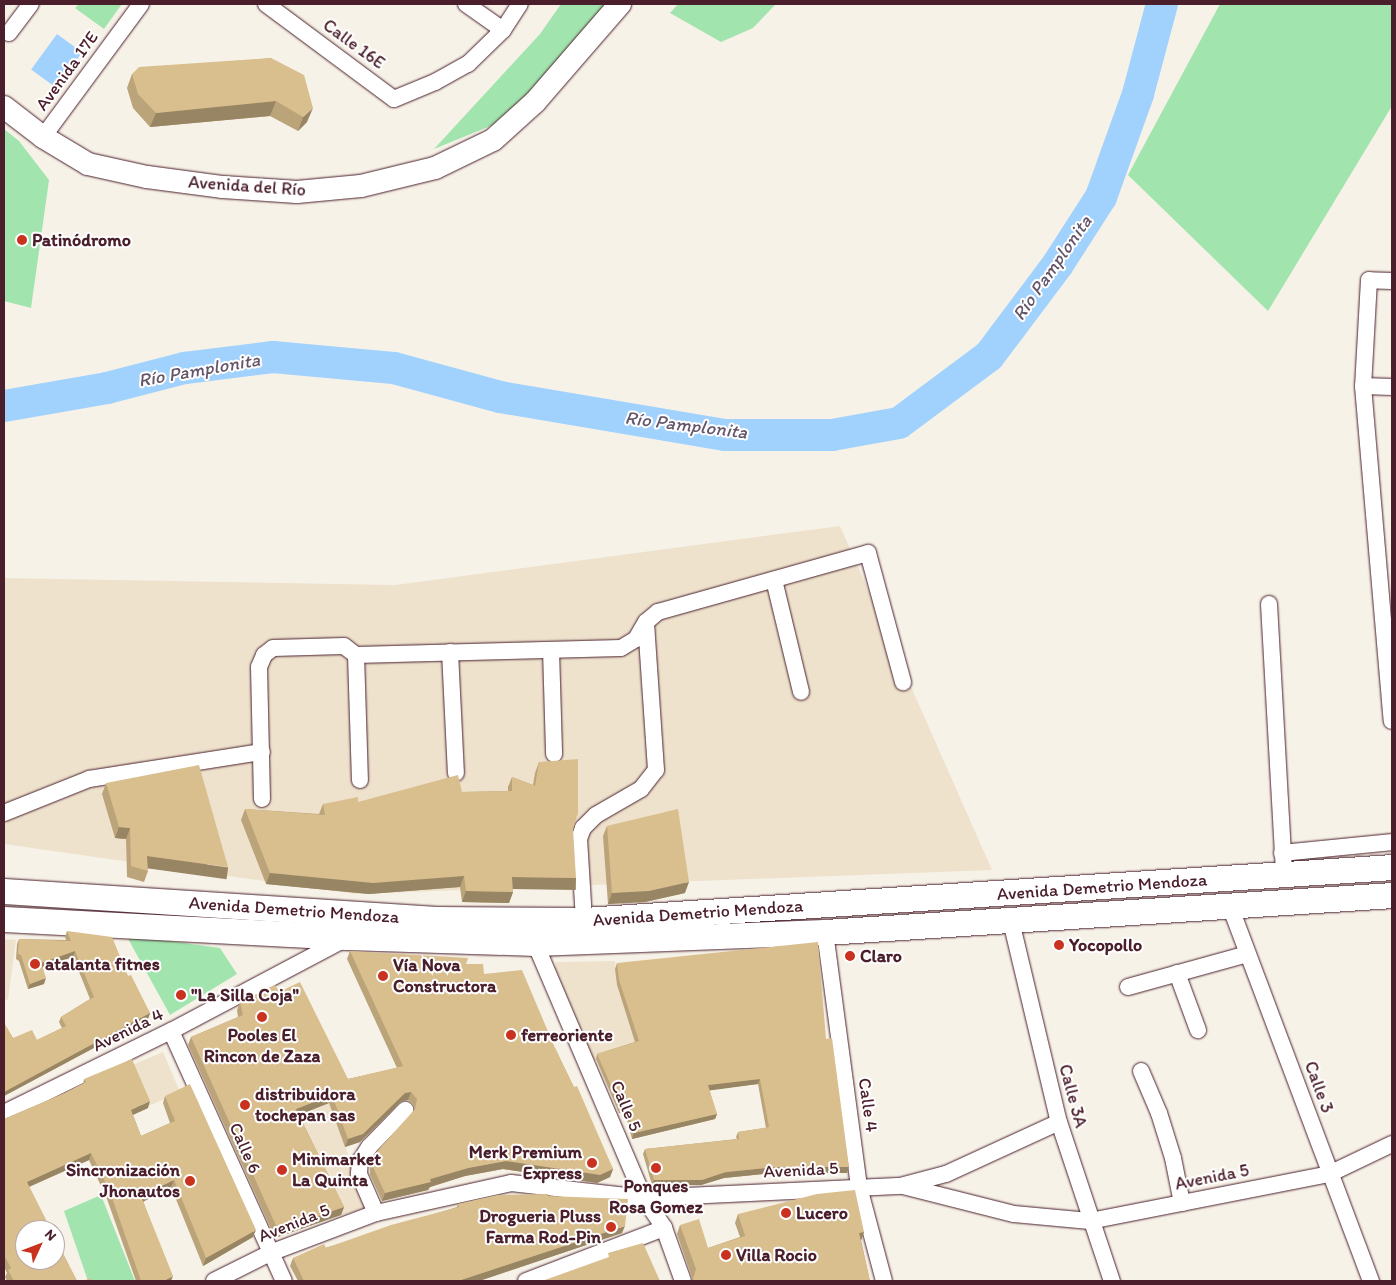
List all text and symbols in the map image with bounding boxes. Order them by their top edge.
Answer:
street label: Calle 16E [319,14,389,74]
street label: Avenida 17E [31,27,103,115]
street label: Avenida del Río [187,171,307,201]
water label: Río Pamplonita [1007,211,1097,325]
place label: Patinódromo [32,229,131,251]
marker: Patinódromo [16,234,28,246]
water label: Río Pamplonita [136,348,262,392]
water label: Río Pamplonita [623,406,749,444]
street label: Avenida Demetrio Mendoza [996,869,1208,905]
street label: Avenida Demetrio Mendoza [188,892,400,928]
street label: Avenida Demetrio Mendoza [592,895,804,931]
place label: Yocopollo [1069,934,1142,956]
marker: Yocopollo [1053,939,1065,951]
place label: Claro [860,945,902,967]
marker: Claro [844,950,856,962]
place label: atalanta fitnes [45,953,159,975]
place label: Vía Nova Constructora [393,955,496,998]
marker: atalanta fitnes [29,958,41,970]
marker: Vía Nova Constructora [377,970,389,982]
place label: "La Silla Coja" [191,984,299,1006]
marker: "La Silla Coja" [175,989,187,1001]
street label: Avenida 4 [89,1004,167,1056]
marker: Pooles El Rincon de Zaza [256,1011,268,1023]
place label: ferreoriente [521,1024,613,1046]
place label: Pooles El Rincon de Zaza [204,1025,320,1068]
marker: ferreoriente [505,1029,517,1041]
street label: Calle 3 [1300,1058,1338,1116]
street label: Calle 3A [1054,1062,1092,1130]
street label: Calle 4 [854,1076,882,1134]
street label: Calle 5 [606,1077,646,1135]
place label: distribuidora tochepan sas [255,1084,355,1126]
marker: distribuidora tochepan sas [239,1099,251,1111]
street label: Calle 6 [224,1119,266,1177]
place label: Merk Premium Express [469,1142,582,1184]
place label: Minimarket La Quinta [292,1149,381,1192]
marker: Merk Premium Express [586,1157,598,1169]
street label: Avenida 5 [763,1157,839,1183]
street label: Avenida 5 [1173,1159,1251,1195]
place label: Sincronización Jhonautos [66,1160,180,1202]
marker: Ponques Rosa Gomez [650,1162,662,1174]
marker: Minimarket La Quinta [276,1164,288,1176]
marker: Sincronización Jhonautos [184,1175,196,1187]
place label: Ponques Rosa Gomez [609,1176,703,1218]
street label: Avenida 5 [255,1199,333,1247]
place label: Lucero [796,1202,848,1224]
place label: Drogueria Pluss Farma Rod-Pin [479,1206,601,1248]
marker: Lucero [780,1207,792,1219]
north arrow [15,1220,65,1270]
marker: Drogueria Pluss Farma Rod-Pin [605,1221,617,1233]
text: N [41,1226,60,1244]
place label: Villa Rocio [736,1244,816,1266]
marker: Villa Rocio [720,1249,732,1261]

